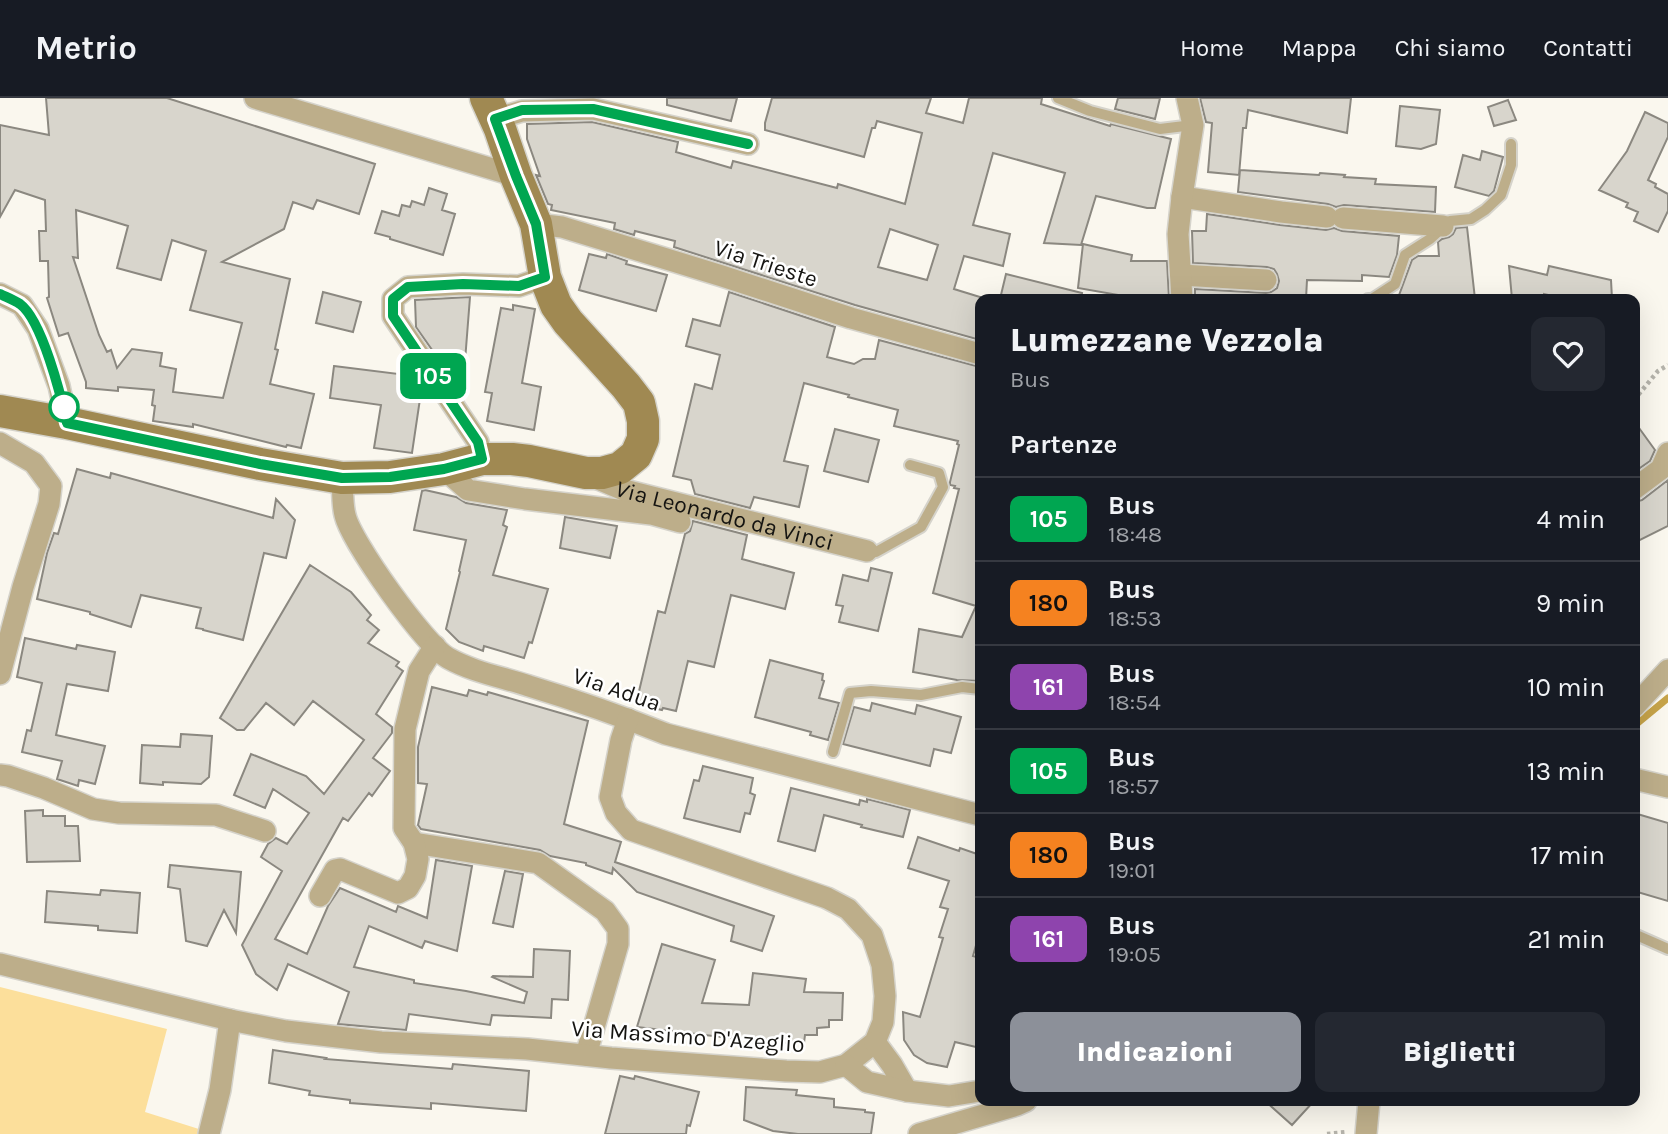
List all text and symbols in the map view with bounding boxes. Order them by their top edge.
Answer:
text: Metrio [35,29,137,67]
text: Home [1180,34,1244,62]
text: Mappa [1282,34,1357,62]
text: Chi siamo [1395,34,1505,62]
text: Contatti [1543,34,1633,62]
street label: Via Trieste [711,234,821,293]
button: heart [1531,317,1605,391]
text: Lumezzane Vezzola [1010,321,1324,359]
line badge: 105 [393,353,473,399]
text: 105 [414,362,452,390]
text: Bus [1010,366,1050,393]
unlabelled marker [49,392,79,422]
text: Partenze [1010,429,1117,460]
street label: Via Leonardo da Vinci [611,475,837,556]
text: Bus [1108,490,1155,521]
text: 4 min [1537,504,1605,535]
text: 105 [1030,505,1067,533]
text: 18:48 [1108,521,1162,548]
text: Bus [1108,574,1155,605]
text: 9 min [1536,588,1605,619]
text: 180 [1029,589,1068,617]
text: 18:53 [1108,605,1162,632]
text: Bus [1108,658,1155,689]
street label: Via Adua [569,662,664,717]
text: 10 min [1527,672,1605,703]
text: 161 [1033,673,1064,701]
text: 18:54 [1108,689,1161,716]
text: Bus [1108,742,1155,773]
text: 13 min [1527,756,1605,787]
text: 105 [1030,757,1067,785]
text: 18:57 [1108,773,1159,800]
text: Bus [1108,826,1155,857]
text: 17 min [1530,840,1605,871]
text: 180 [1029,841,1068,869]
text: 19:01 [1108,857,1156,884]
text: Bus [1108,910,1155,941]
text: 21 min [1527,924,1605,955]
text: 161 [1033,925,1064,953]
text: 19:05 [1108,941,1161,968]
button: Indicazioni [1010,1012,1301,1092]
button: Biglietti [1315,1012,1605,1092]
street label: Via Massimo D'Azeglio [570,1015,805,1058]

